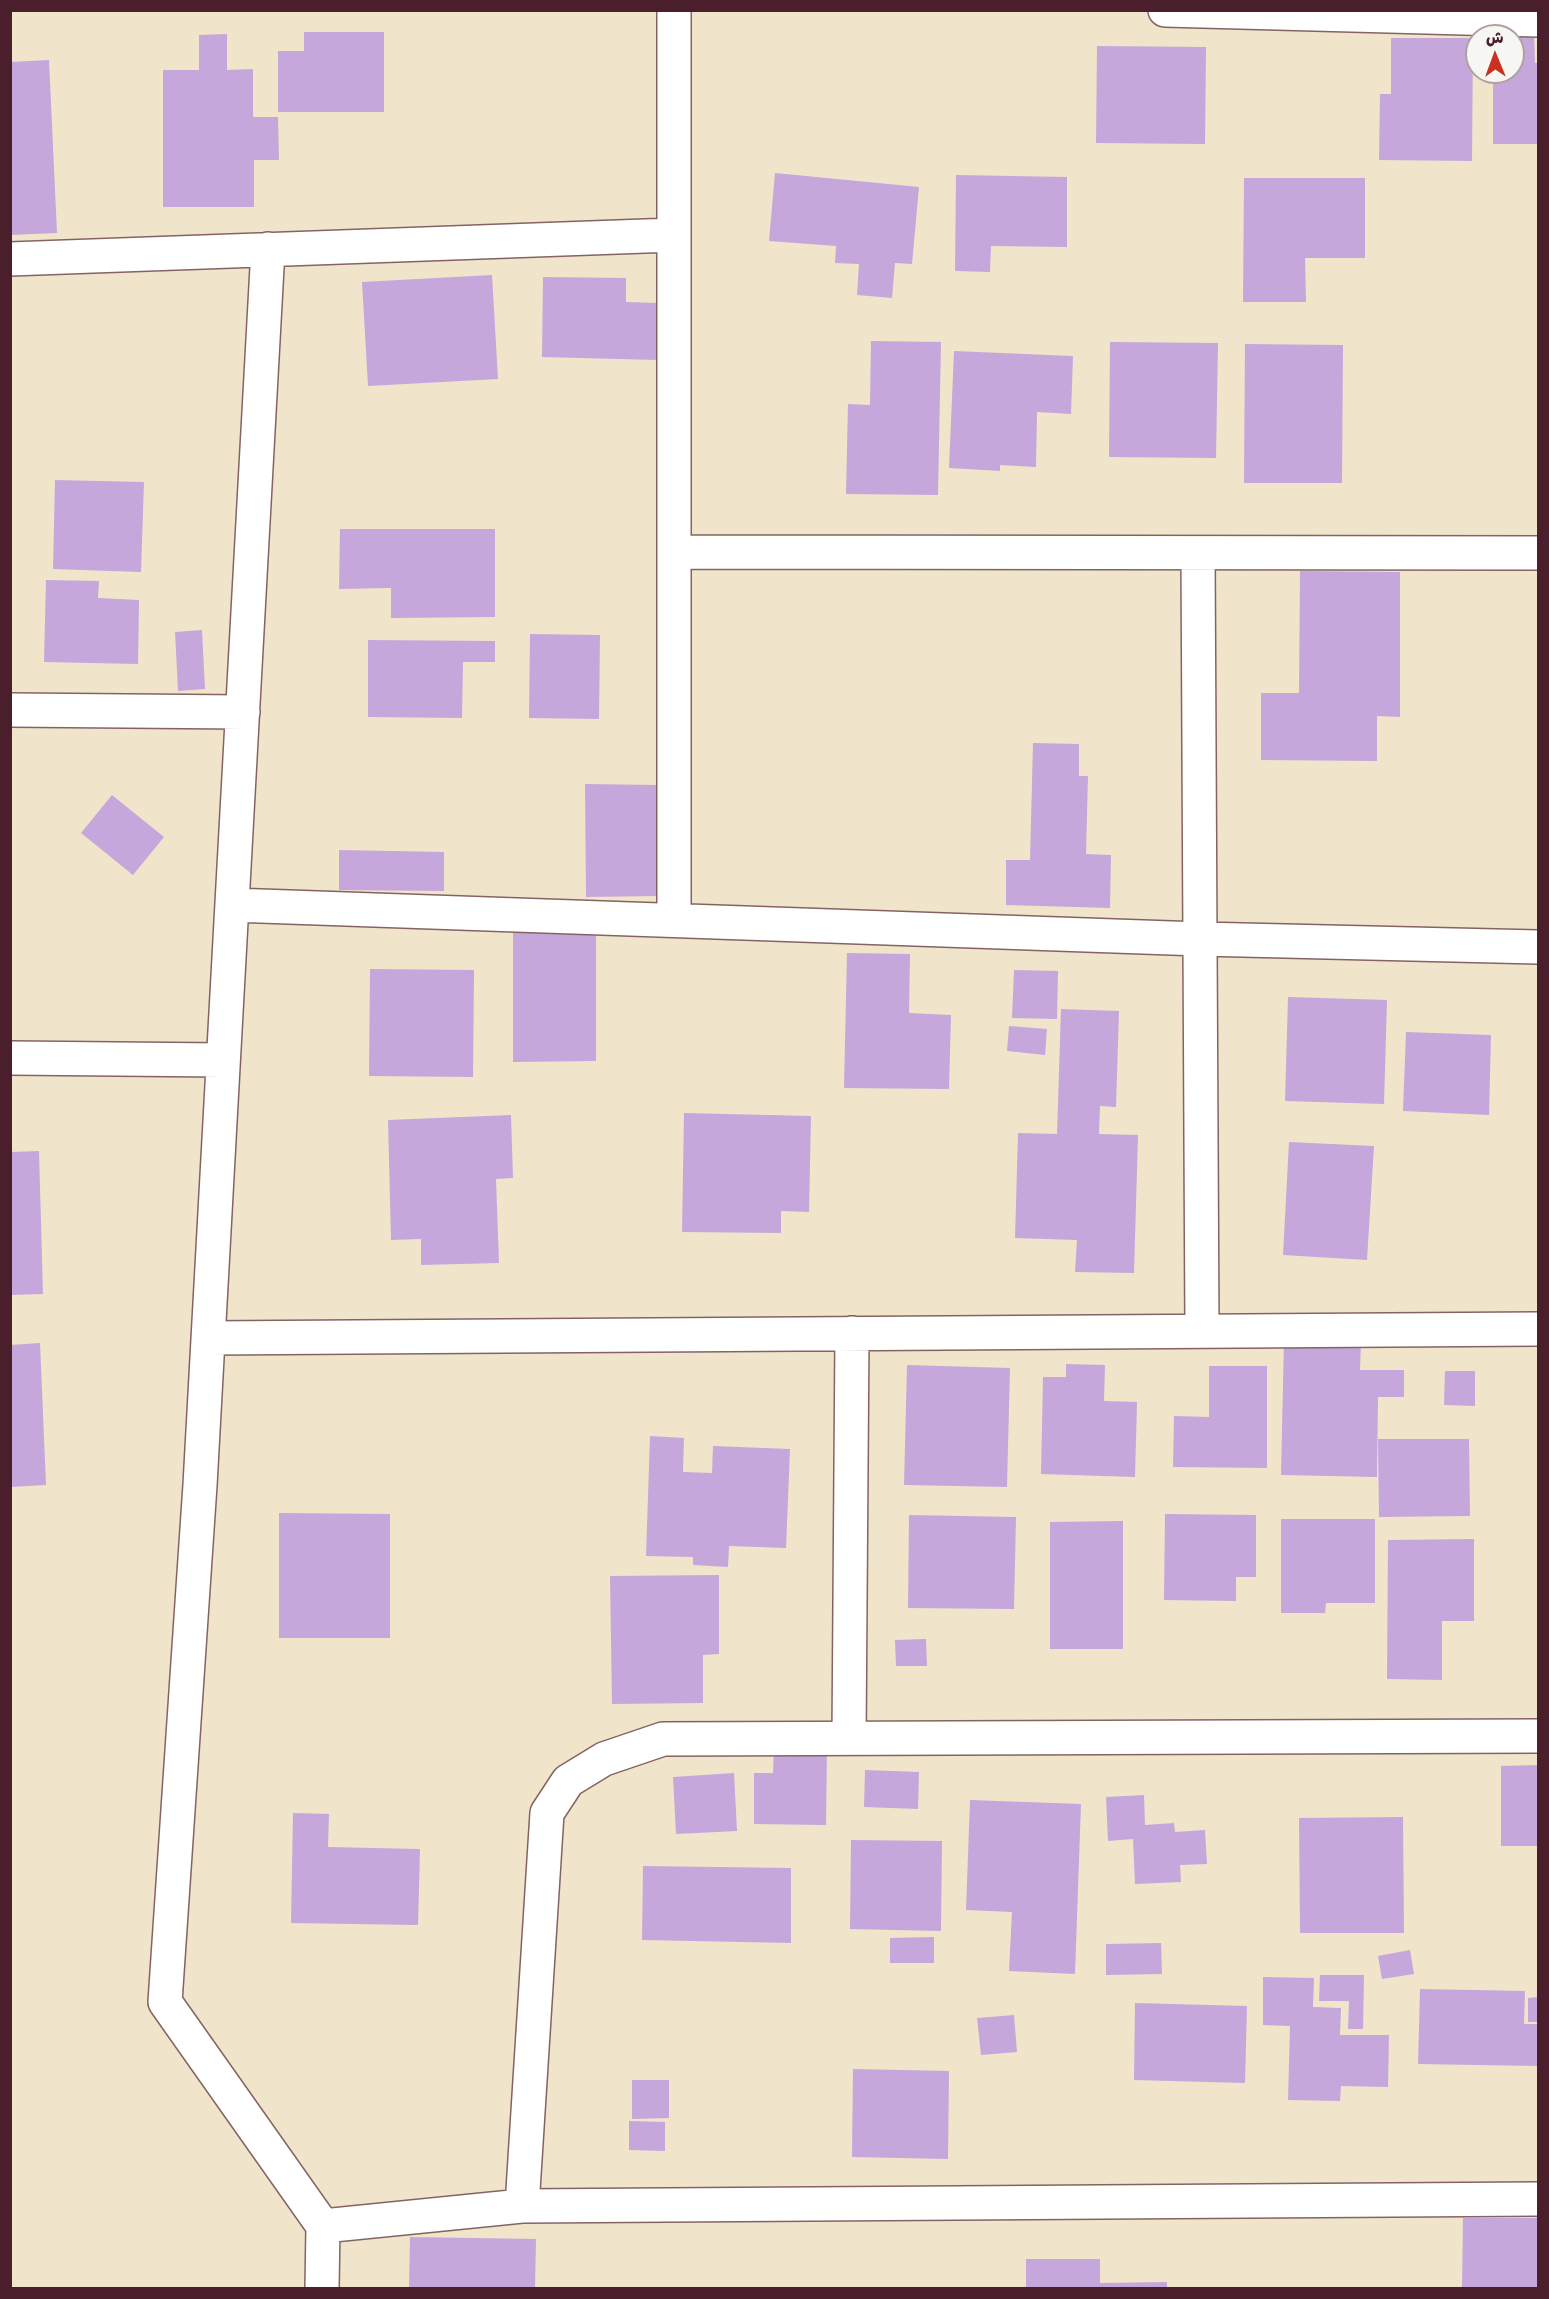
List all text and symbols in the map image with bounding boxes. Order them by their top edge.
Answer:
north arrow [1465,24,1525,84]
text: ش [1486,27,1504,49]

